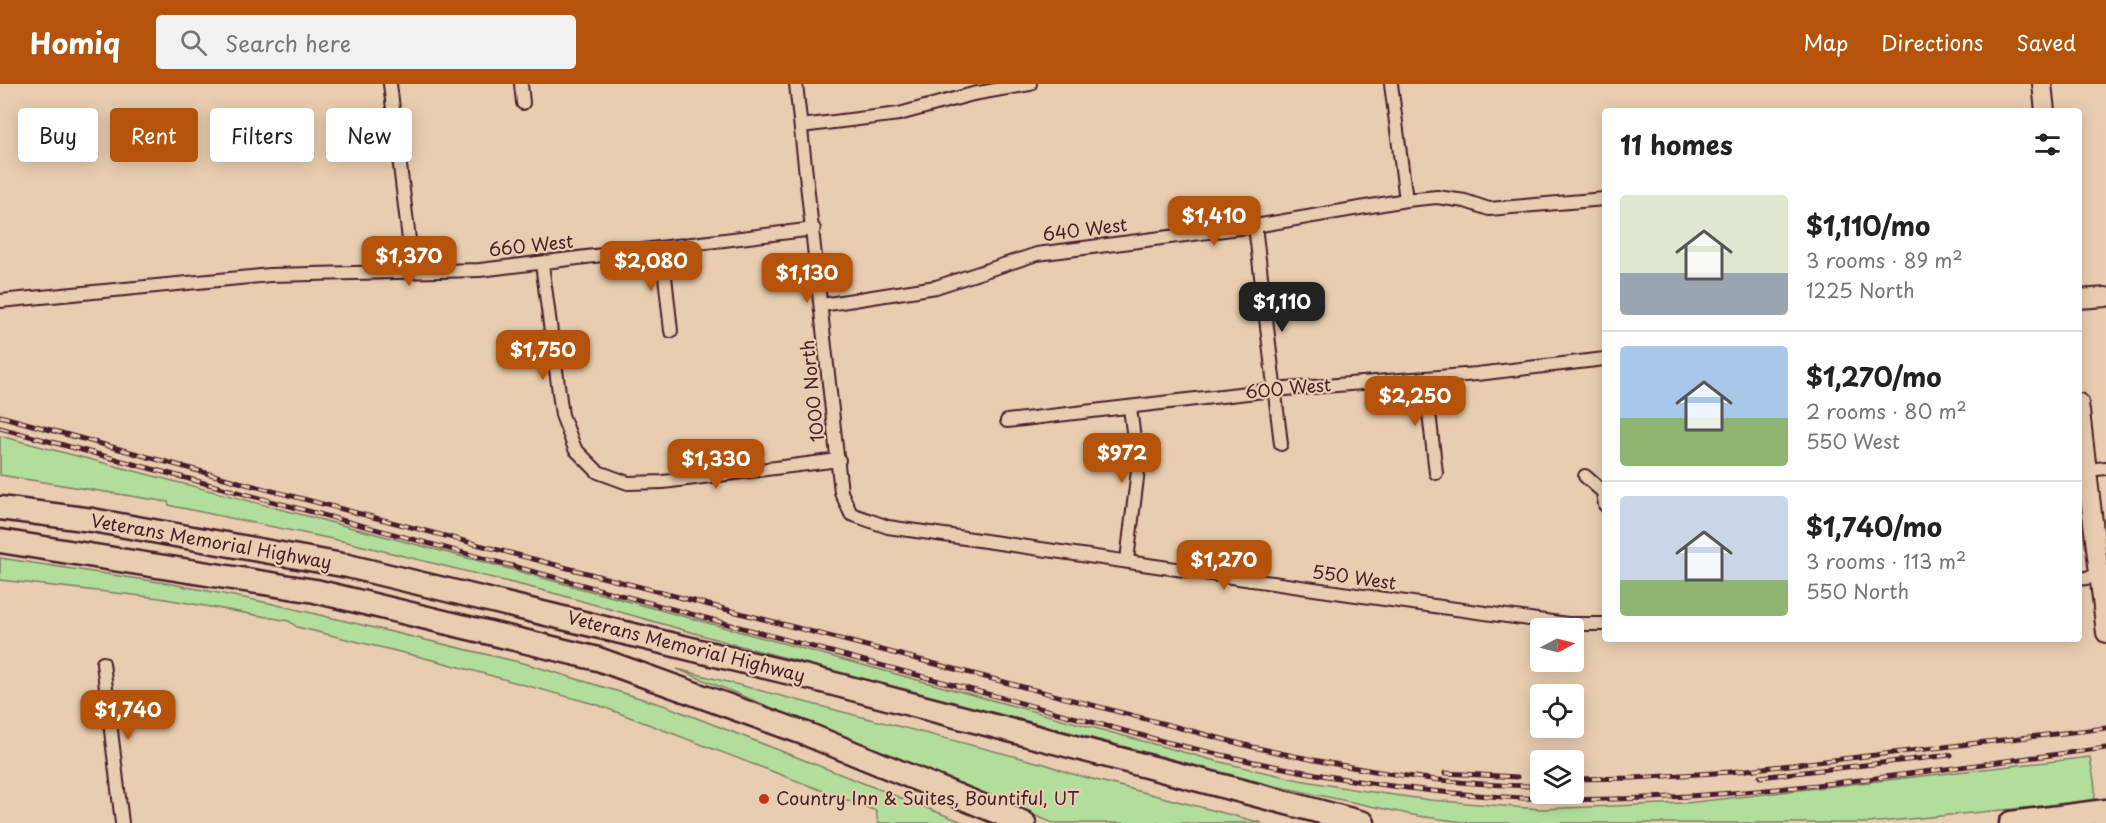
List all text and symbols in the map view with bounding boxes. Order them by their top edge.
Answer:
search box [156,15,576,69]
text: Homiq [30,21,120,64]
icon: search [177,26,210,59]
text: Search here [225,26,351,59]
text: Map [1803,26,1848,58]
text: Directions [1881,26,1983,58]
text: Saved [2016,26,2076,58]
chip: Buy [18,108,98,162]
chip: Rent [110,108,198,162]
chip: Filters [210,108,314,162]
chip: New [326,108,412,162]
text: 11 homes [1620,125,1733,164]
icon: filters [2031,128,2064,161]
pin: $1,410 [1165,196,1263,247]
text: $1,410 [1182,200,1246,230]
text: $1,110/mo [1806,206,1930,245]
street label: 640 West [1041,210,1129,247]
icon: home [1668,219,1740,291]
street label: 660 West [487,227,574,262]
pin: $1,370 [360,236,458,287]
text: $1,370 [376,240,442,270]
pin: $2,080 [602,241,700,292]
text: $2,080 [614,245,688,275]
text: 3 rooms · 89 m² [1806,245,1963,275]
pin: $1,130 [758,253,856,304]
text: $1,130 [776,257,838,287]
text: 1225 North [1806,275,1915,305]
pin: $1,110 [1233,282,1331,333]
text: $1,110 [1253,286,1311,316]
pin: $1,750 [494,330,592,381]
text: $1,750 [510,334,576,364]
street label: 1000 North [793,339,830,444]
text: $1,270/mo [1806,357,1942,396]
street label: 600 West [1244,370,1332,405]
icon: home [1668,370,1740,442]
pin: $2,250 [1366,376,1464,427]
text: $2,250 [1379,380,1451,410]
text: 2 rooms · 80 m² [1806,396,1967,426]
text: 550 West [1806,426,1900,456]
pin: $972 [1086,433,1158,484]
text: $972 [1097,437,1147,467]
pin: $1,330 [667,439,765,490]
text: $1,330 [681,443,751,473]
street label: Veterans Memorial Highway [89,506,334,575]
text: $1,740/mo [1806,507,1942,546]
icon: home [1668,520,1740,592]
pin: $1,270 [1175,540,1273,591]
text: $1,270 [1191,544,1257,574]
text: 3 rooms · 113 m² [1806,546,1966,576]
street label: 550 West [1310,557,1398,596]
text: 550 North [1806,576,1909,606]
street label: Veterans Memorial Highway [565,603,808,688]
north arrow [1530,618,1584,672]
map controls [1530,618,1584,804]
button: locate [1530,684,1584,738]
pin: $1,740 [79,690,177,741]
text: $1,740 [94,694,162,724]
button: layers [1530,750,1584,804]
place label: Country Inn & Suites, Bountiful, UT [776,784,1080,811]
marker: Country Inn & Suites, Bountiful, UT [757,792,771,806]

